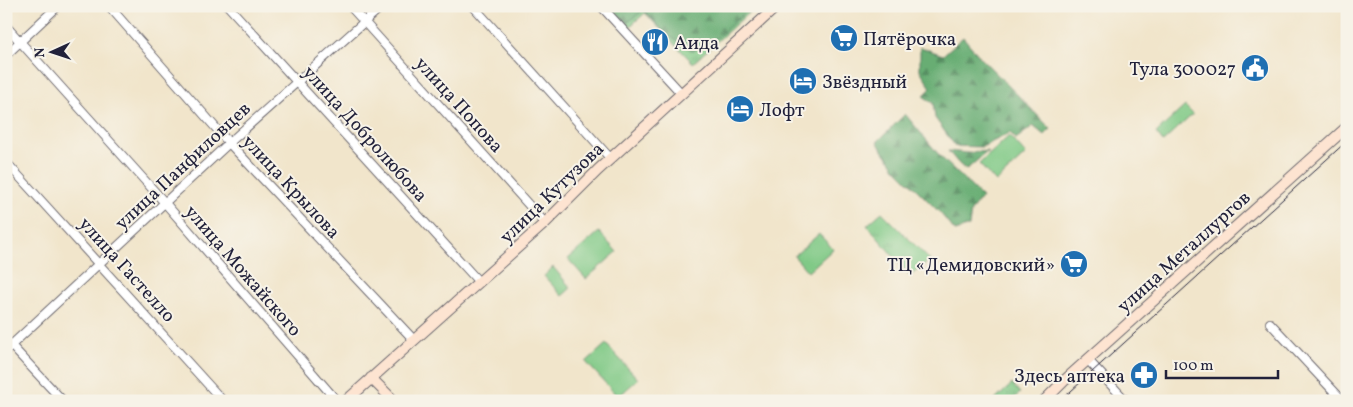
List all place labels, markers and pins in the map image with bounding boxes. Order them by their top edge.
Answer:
supermarket icon: Пятёрочка [829,23,859,53]
restaurant icon: Аида [640,27,670,57]
place label: Пятёрочка [863,27,956,53]
place label: Аида [674,31,719,57]
public building icon: Тула 300027 [1240,53,1270,83]
place label: Тула 300027 [1129,57,1236,83]
hotel icon: Звёздный [788,66,818,96]
place label: Звёздный [822,70,907,96]
hotel icon: Лофт [725,94,755,124]
place label: Лофт [759,98,805,124]
supermarket icon: ТЦ «Демидовский» [1059,249,1089,279]
place label: ТЦ «Демидовский» [887,253,1055,279]
pharmacy icon: Здесь аптека [1129,360,1159,390]
place label: Здесь аптека [1014,364,1125,390]

